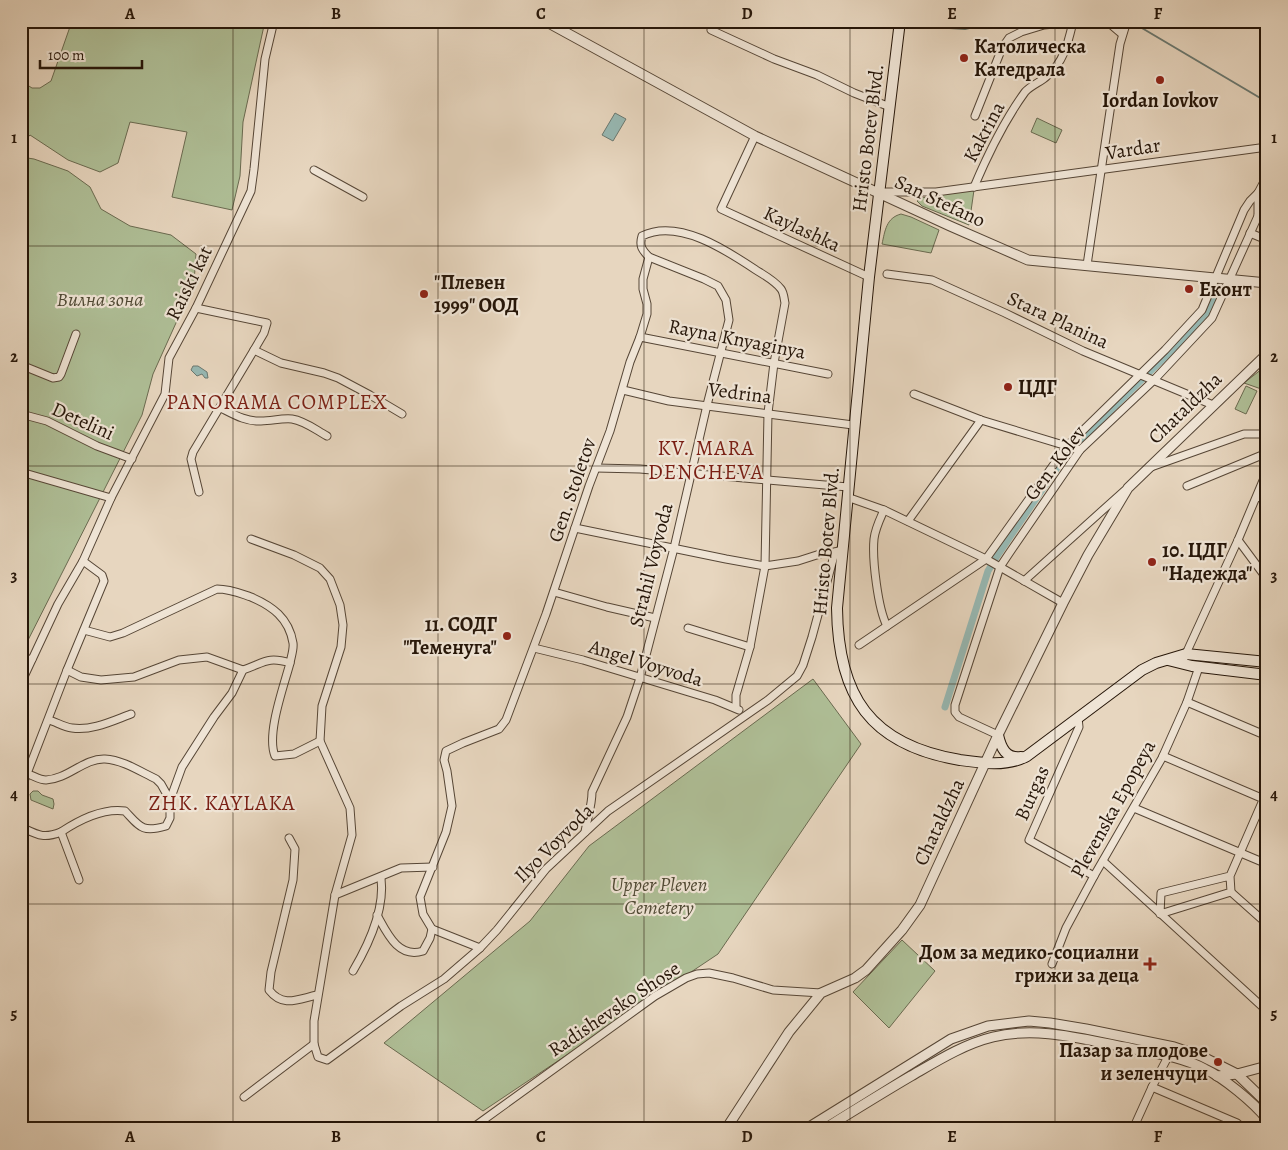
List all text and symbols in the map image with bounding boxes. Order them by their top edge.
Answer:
text: A [124,3,136,25]
text: B [331,3,341,25]
text: C [536,3,546,25]
text: D [741,3,753,25]
text: E [947,3,957,25]
text: F [1154,3,1163,25]
place label: Католическа Катедрала [974,33,1086,83]
scale bar [40,38,142,70]
text: 100 m [48,45,85,65]
marker: Католическа Катедрала [958,52,970,64]
street label: Hristo Botev Blvd. [846,62,890,214]
marker: Iordan Iovkov [1154,74,1166,86]
place label: Iordan Iovkov [1102,87,1219,114]
street label: Kakrina [957,96,1012,167]
text: 1 [11,127,17,149]
text: 1 [1271,127,1277,149]
street label: Vardar [1103,131,1163,167]
street label: San Stefano [890,168,990,234]
street label: Kaylashka [759,199,845,259]
street label: Raiski kat [159,241,219,325]
place label: "Плевен 1999" ООД [434,269,519,319]
place label: Еконт [1199,276,1252,303]
marker: Еконт [1183,283,1195,295]
street label: Stara Planina [1003,285,1114,356]
park label: Вилна зона [57,286,144,313]
marker: "Плевен 1999" ООД [418,288,430,300]
street label: Rayna Knyaginya [666,312,809,366]
text: 2 [10,346,18,368]
text: 2 [1270,346,1278,368]
street label: Chataldzha [1142,365,1228,450]
place label: ЦДГ [1018,374,1057,401]
street label: Vedrina [706,376,774,410]
marker: ЦДГ [1002,381,1014,393]
district label: PANORAMA COMPLEX [166,388,388,416]
street label: Detelini [47,395,119,447]
street label: Gen. Kolev [1018,419,1093,506]
street label: Gen. Stoletov [542,433,603,546]
district label: KV. MARA DENCHEVA [648,434,764,486]
street label: Hristo Botev Blvd. [806,466,846,616]
street label: Strahil Voyvoda [623,499,680,630]
place label: 10. ЦДГ "Надежда" [1162,537,1253,587]
marker: 10. ЦДГ "Надежда" [1146,556,1158,568]
text: 3 [11,565,18,587]
text: 3 [1271,565,1278,587]
place label: 11. СОДГ "Теменуга" [403,611,498,661]
marker: 11. СОДГ "Теменуга" [501,630,513,642]
street label: Angel Voyvoda [585,633,707,693]
street label: Plevenska Epopeya [1064,735,1162,883]
street label: Burgas [1008,761,1056,825]
street label: Chataldzha [907,773,971,870]
text: 4 [10,784,18,806]
text: 4 [1270,784,1278,806]
district label: ZHK. KAYLAKA [148,789,296,817]
street label: Ilyo Voyvoda [508,797,600,889]
park label: Upper Pleven Cemetery [611,871,707,921]
place label: Дом за медико-социални грижи за деца [919,939,1139,989]
street label: Radishevsko Shose [543,955,685,1063]
marker: Дом за медико-социални грижи за деца [1143,957,1157,971]
text: 5 [11,1003,18,1025]
text: 5 [1271,1003,1278,1025]
place label: Пазар за плодове и зеленчуци [1059,1037,1208,1087]
marker: Пазар за плодове и зеленчуци [1212,1056,1224,1068]
text: A [124,1126,136,1148]
text: B [331,1126,341,1148]
text: C [536,1126,546,1148]
text: D [741,1126,753,1148]
text: E [947,1126,957,1148]
text: F [1154,1126,1163,1148]

